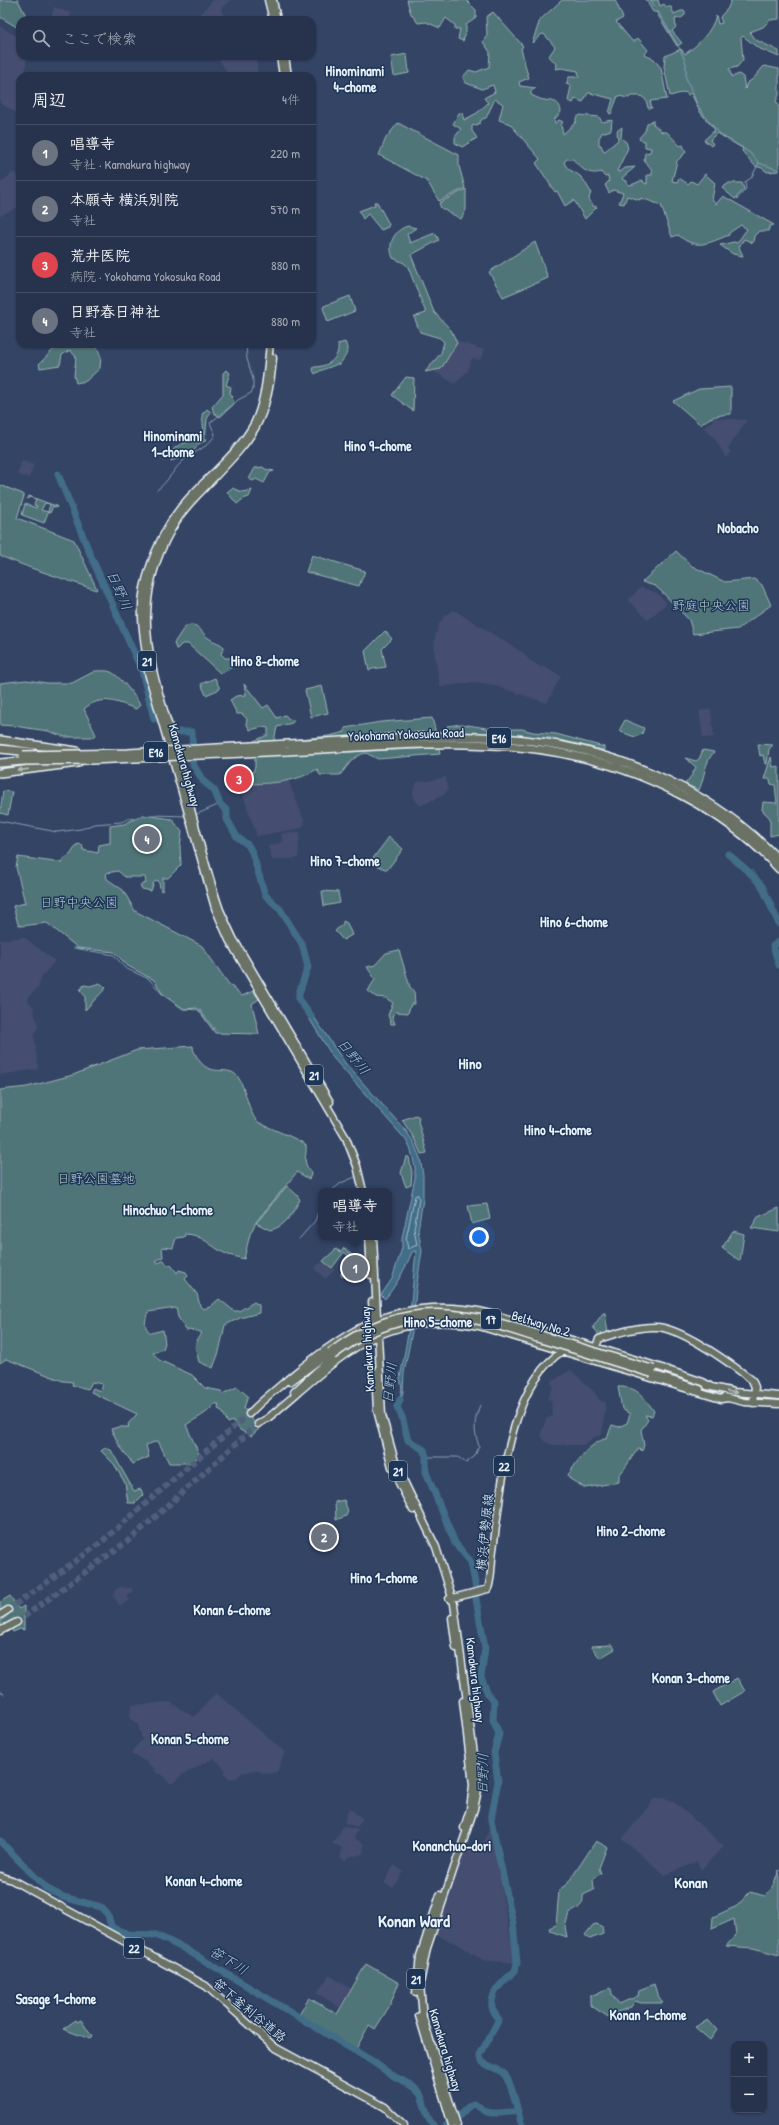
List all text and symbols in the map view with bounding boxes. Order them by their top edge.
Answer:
search box [16,16,316,60]
icon: search [30,27,52,49]
text: ここで検索 [62,28,137,49]
district label: Hinominami 4-chome [326,61,384,96]
text: 周辺 [32,88,66,111]
text: 4件 [282,90,300,108]
text: 唱導寺 [70,133,115,154]
text: 1 [43,144,47,162]
text: 220 m [270,144,300,162]
text: 寺社 · Kamakura highway [70,155,190,173]
text: 本願寺 横浜別院 [70,189,178,210]
text: 2 [42,200,48,218]
text: 570 m [270,200,300,218]
text: 寺社 [70,211,96,229]
text: 荒井医院 [70,245,130,266]
text: 3 [42,256,48,274]
text: 880 m [271,256,300,274]
text: 病院 · Yokohama Yokosuka Road [70,267,220,285]
text: 日野春日神社 [70,301,160,322]
text: 4 [43,312,47,330]
text: 880 m [271,312,300,330]
text: 寺社 [70,323,96,341]
district label: Hinominami 1-chome [144,426,202,461]
district label: Hino 9-chome [344,436,412,455]
district label: Nobacho [717,518,759,537]
water label: 日野川 [103,567,137,613]
park label: 野庭中央公園 [672,596,750,614]
road number: 21 [138,651,156,671]
district label: Hino 8-chome [231,651,300,670]
street label: Kamakura highway [165,721,206,809]
street label: Yokohama Yokosuka Road [348,723,464,745]
road number: E16 [487,728,511,748]
road number: E16 [144,742,168,762]
pin: 3 [226,764,252,794]
one-way arrow [17,767,29,773]
pin: 4 [134,824,160,854]
district label: Hino 7-chome [310,851,380,870]
park label: 日野中央公園 [40,893,118,911]
district label: Hino 6-chome [540,912,609,931]
water label: 日野川 [333,1034,375,1078]
district label: Hino [458,1053,482,1074]
road number: 21 [305,1065,323,1085]
district label: Hino 4-chome [524,1120,592,1139]
park label: 日野公園墓地 [57,1169,135,1187]
popup [318,1188,392,1240]
text: 唱導寺 [332,1195,378,1216]
district label: Hinochuo 1-chome [123,1200,214,1219]
text: 寺社 [332,1217,359,1235]
your location [469,1227,489,1247]
pin: 1 [342,1253,368,1283]
street label: Kamakura highway [356,1305,378,1392]
street label: Beltway No.2 [510,1306,572,1340]
road number: 17 [481,1309,501,1329]
district label: Hino 5-chome [404,1312,473,1331]
water label: 日野川 [377,1361,401,1405]
one-way arrow [726,1389,738,1395]
road number: 22 [494,1456,514,1476]
road number: 21 [389,1461,407,1481]
street label: 横浜伊勢原線 [471,1491,497,1572]
district label: Hino 2-chome [596,1521,666,1540]
pin: 2 [311,1522,337,1552]
district label: Hino 1-chome [350,1568,418,1587]
district label: Konan 6-chome [193,1600,271,1619]
street label: Kamakura highway [462,1636,490,1724]
district label: Konan 3-chome [652,1668,731,1687]
district label: Konan 5-chome [151,1729,229,1748]
water label: 日野川 [472,1753,492,1795]
district label: Konanchuo-dori [413,1836,491,1855]
district label: Konan 4-chome [165,1871,243,1890]
district label: Konan [674,1872,708,1893]
district label: Konan Ward [378,1909,450,1932]
road number: 22 [124,1938,144,1958]
water label: 笹下川 [206,1941,252,1979]
road number: 21 [407,1969,425,1989]
street label: 笹下釜利谷道路 [209,1974,291,2046]
district label: Sasage 1-chome [16,1989,97,2010]
district label: Konan 1-chome [609,2005,687,2024]
street label: Kamakura highway [425,2006,467,2094]
map controls [731,2041,767,2113]
button: + [731,2041,767,2077]
button: − [731,2077,767,2113]

